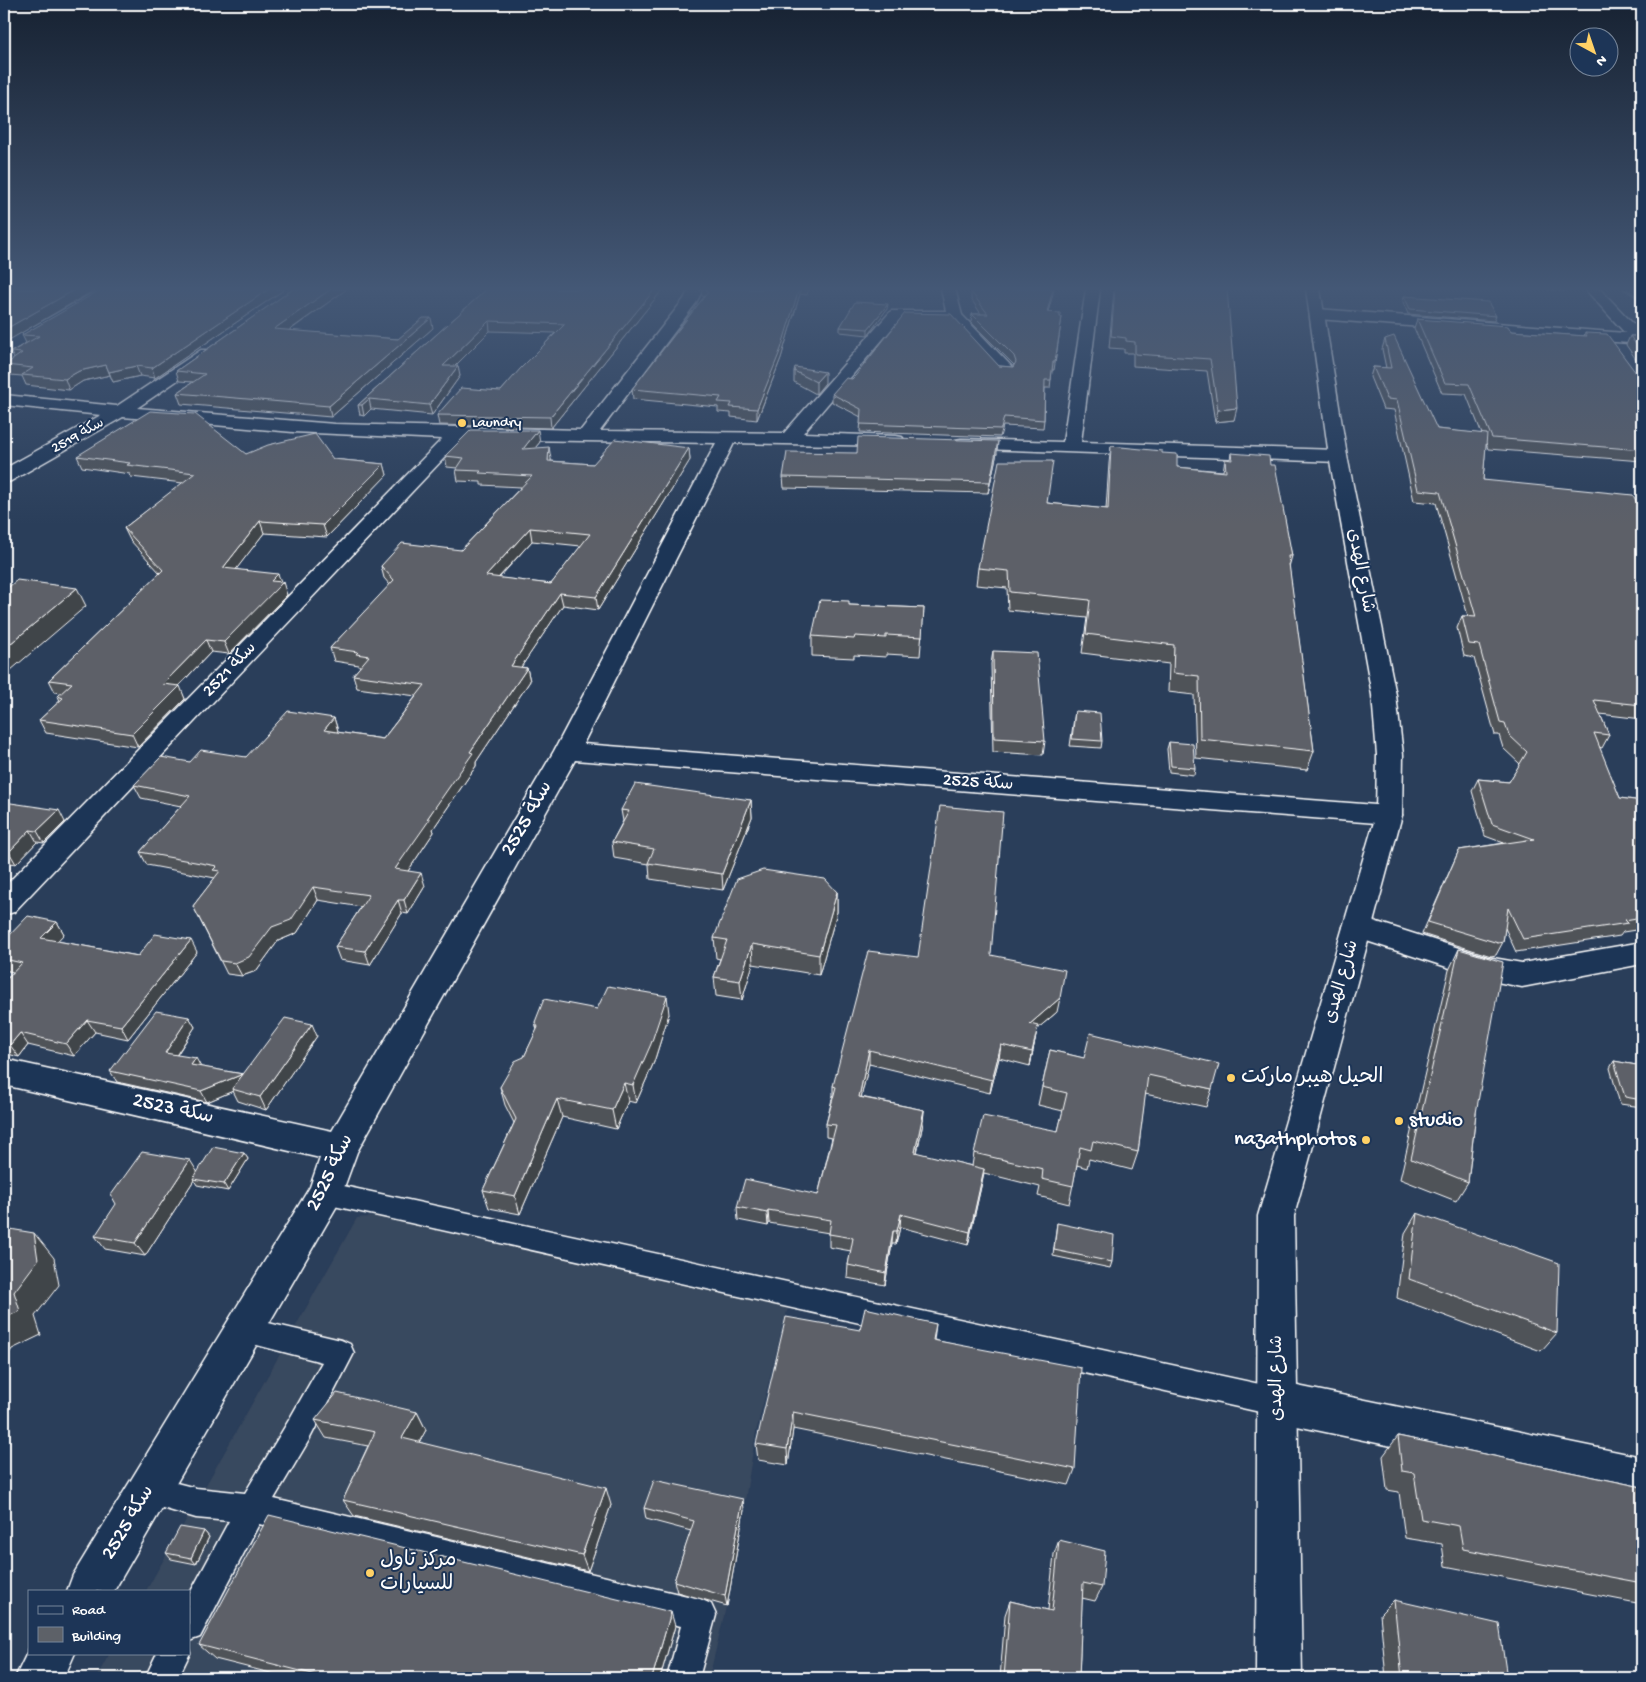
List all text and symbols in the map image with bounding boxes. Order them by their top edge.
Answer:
north arrow [1568,28,1618,78]
text: N [1592,51,1610,69]
street label: سكة 2519 [49,414,107,458]
place label: Laundry [472,414,522,432]
marker: Laundry [456,417,468,429]
street label: شارع الهدى [1342,527,1378,615]
street label: سكة 2521 [199,638,261,702]
street label: سكة 2525 [942,770,1014,796]
street label: سكة 2525 [497,777,559,861]
street label: شارع الهدى [1320,938,1364,1026]
place label: الحيل هيبر ماركت [1241,1065,1384,1091]
marker: الحيل هيبر ماركت [1225,1072,1237,1084]
street label: سكة 2523 [130,1089,216,1131]
place label: studio [1409,1109,1463,1134]
marker: studio [1393,1115,1405,1127]
place label: nazathphotos [1234,1128,1357,1153]
street label: سكة 2525 [302,1130,360,1216]
marker: nazathphotos [1360,1134,1372,1146]
street label: شارع الهدى [1267,1335,1288,1421]
street label: سكة 2525 [97,1481,161,1565]
place label: مركز تاول للسيارات [380,1549,456,1598]
marker: مركز تاول للسيارات [364,1567,376,1579]
legend [28,1590,190,1654]
text: Road [72,1602,106,1620]
text: Building [71,1628,121,1646]

